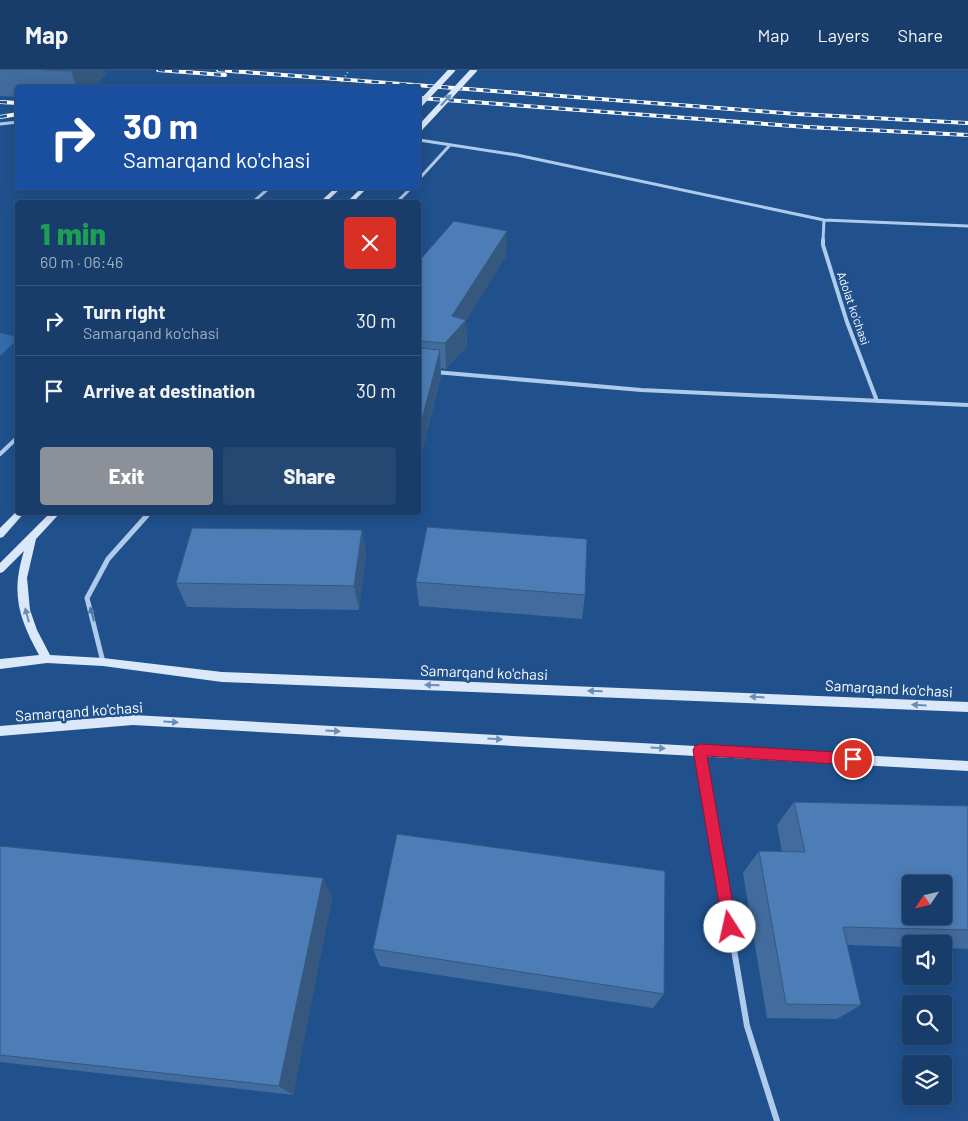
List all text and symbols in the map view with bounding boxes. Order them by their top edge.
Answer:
text: Map [25,20,68,49]
text: Map [757,24,789,46]
text: Layers [817,24,870,46]
text: Share [898,24,943,46]
one-way arrow [440,94,452,106]
text: 30 m [123,104,198,146]
icon: right [40,105,105,170]
text: Samarqand ko'chasi [123,146,311,172]
text: 1 min [40,215,106,251]
button: close [344,217,396,269]
text: 60 m · 06:46 [40,252,123,271]
street label: Adolat ko'chasi [835,269,873,347]
text: Turn right [83,300,165,323]
icon: right [40,307,68,335]
text: 30 m [356,309,396,332]
text: Samarqand ko'chasi [83,323,219,342]
icon: arrive [40,377,68,405]
text: Arrive at destination [83,379,255,402]
text: 30 m [356,379,396,402]
button: Exit [40,447,213,505]
button: Share [223,447,396,505]
one-way arrow [87,607,95,622]
one-way arrow [22,608,30,623]
street label: Samarqand ko'chasi [420,661,548,683]
street label: Samarqand ko'chasi [825,676,953,700]
one-way arrow [424,680,440,688]
one-way arrow [586,686,602,694]
one-way arrow [749,693,765,701]
street label: Samarqand ko'chasi [15,698,143,724]
one-way arrow [911,700,927,708]
one-way arrow [163,719,179,727]
one-way arrow [325,727,341,735]
one-way arrow [488,736,504,744]
pin [832,738,874,780]
one-way arrow [650,744,666,752]
icon: arrive [839,745,867,773]
north arrow [902,875,952,925]
map controls [902,875,952,1105]
position arrow [703,900,755,952]
button: sound [902,935,952,985]
button: search [902,995,952,1045]
button: layers [902,1055,952,1105]

